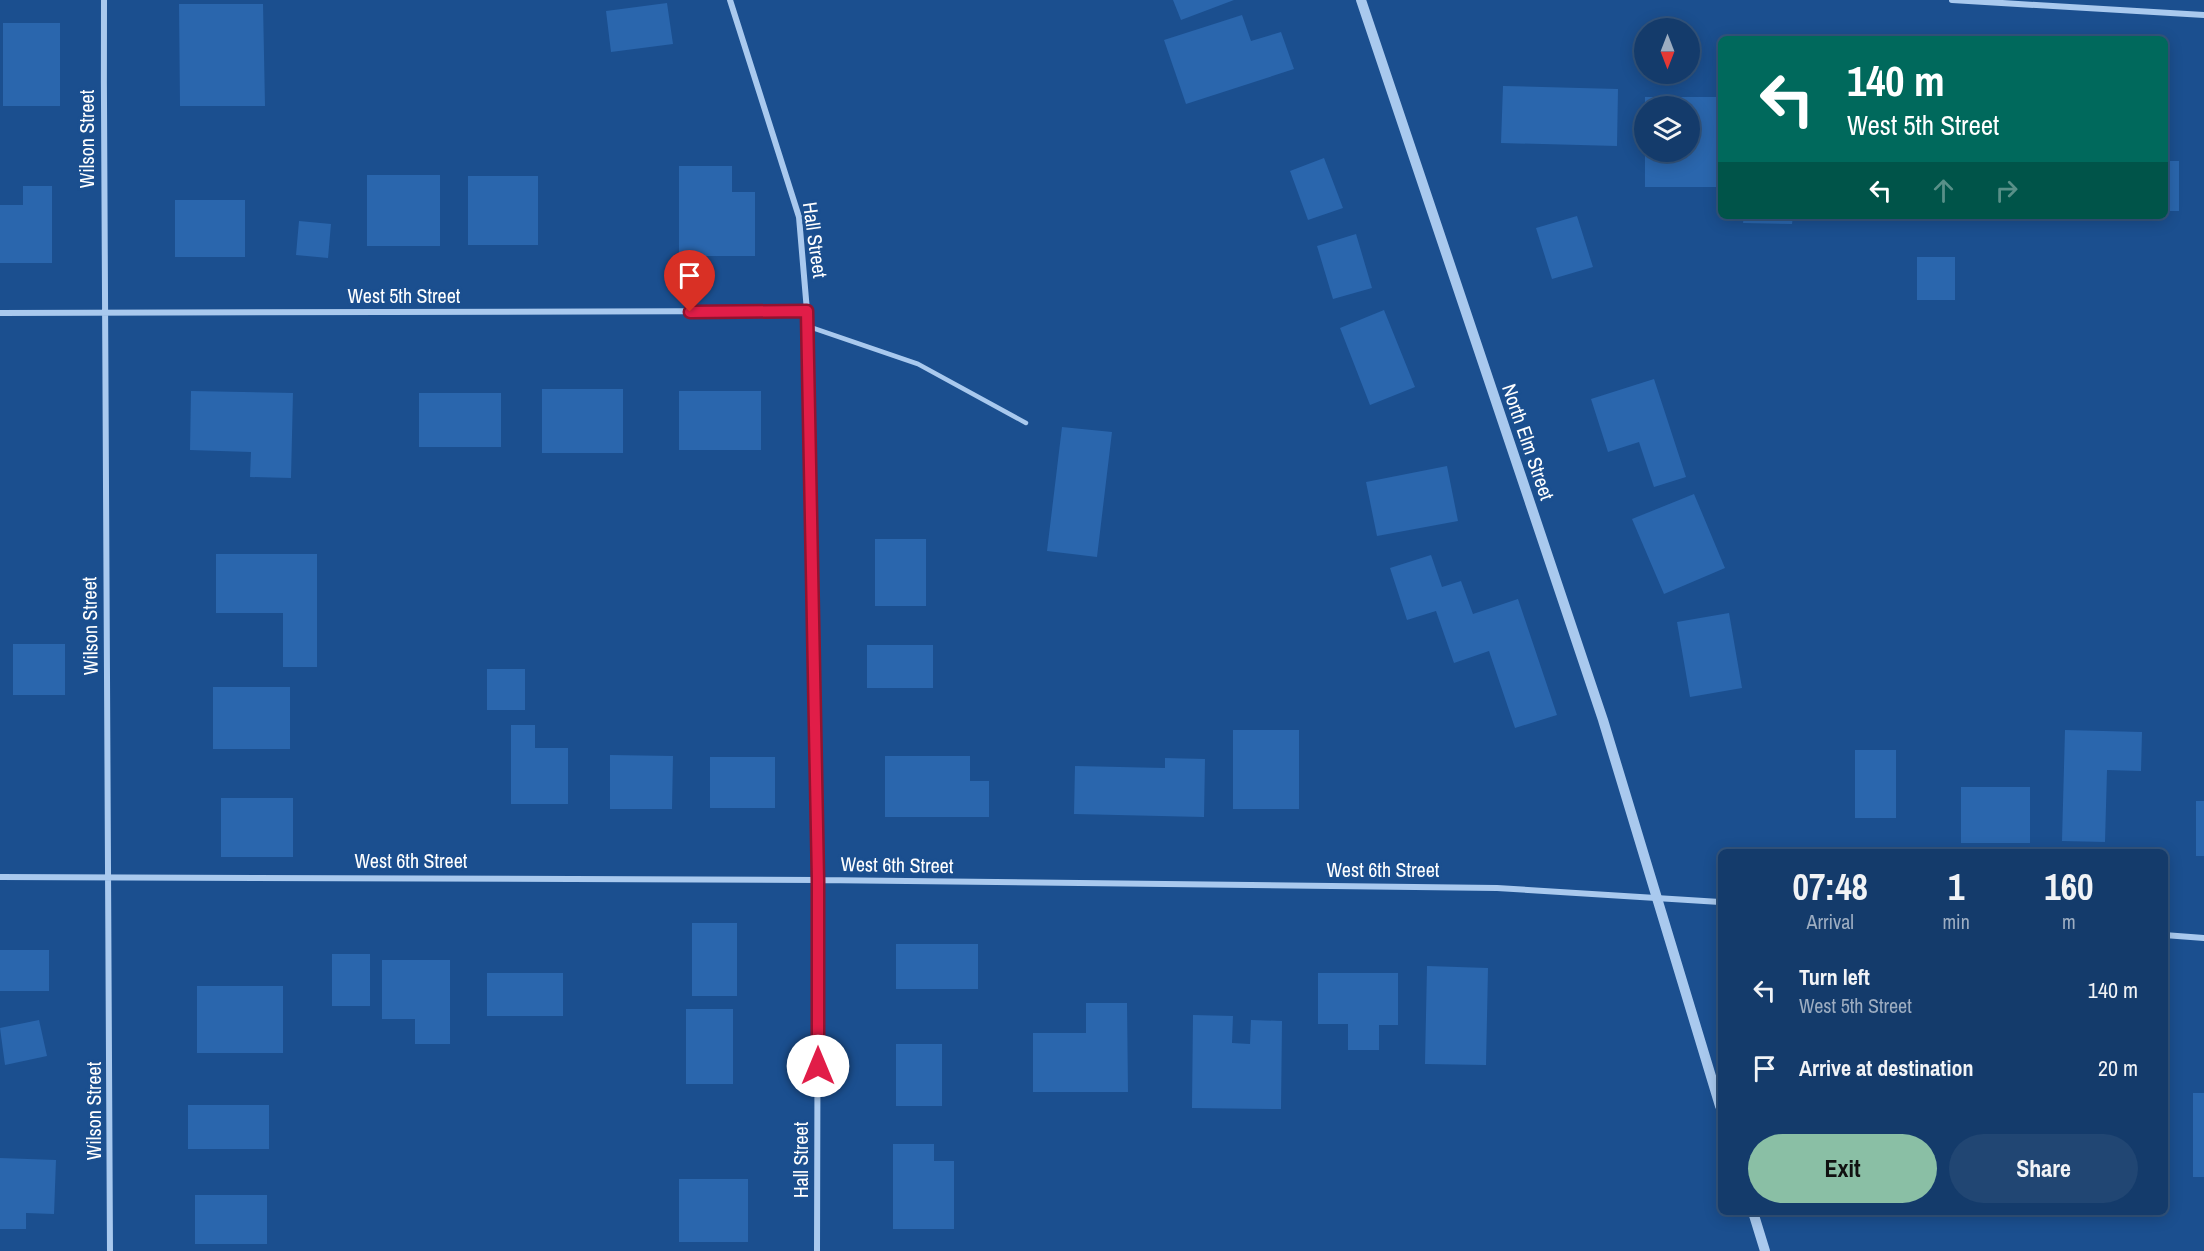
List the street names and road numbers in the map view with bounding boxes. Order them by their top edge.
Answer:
street label: Wilson Street [73,89,100,188]
street label: Hall Street [797,200,834,280]
street label: West 5th Street [348,282,461,309]
street label: North Elm Street [1496,380,1561,504]
street label: Wilson Street [75,576,104,675]
street label: West 6th Street [355,847,468,874]
street label: West 6th Street [840,850,954,879]
street label: West 6th Street [1327,856,1440,883]
street label: Wilson Street [80,1061,107,1160]
street label: Hall Street [787,1121,814,1198]

